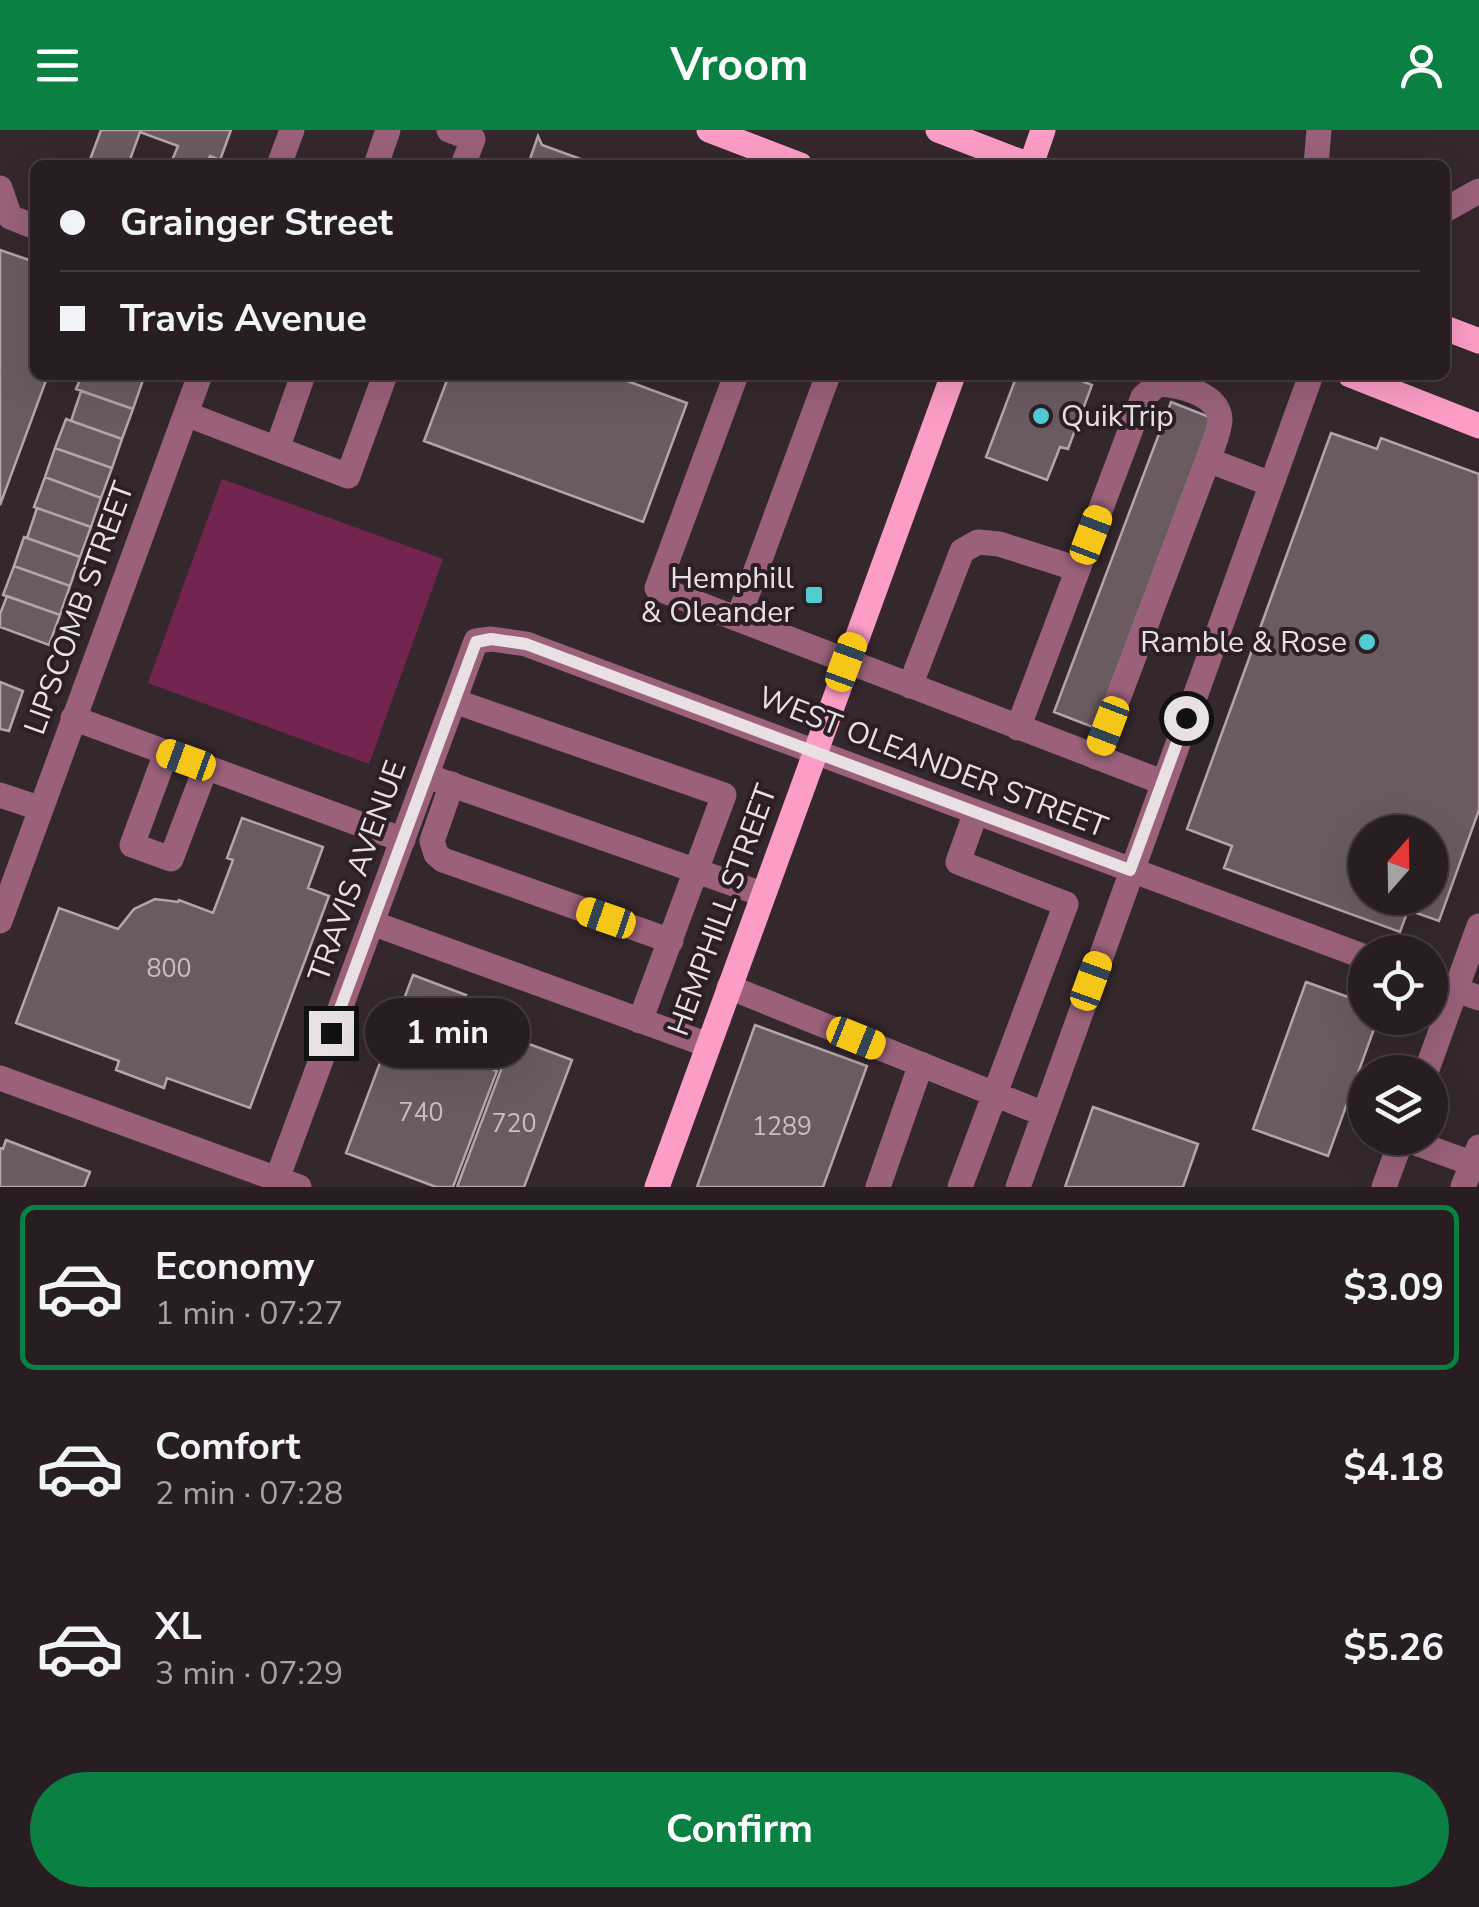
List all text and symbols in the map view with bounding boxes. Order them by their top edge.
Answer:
text: Vroom [670,35,809,96]
icon: menu [30,38,85,93]
icon: person [1394,38,1449,93]
text: Grainger Street [120,197,393,248]
text: Travis Avenue [120,293,367,344]
place label: QuikTrip [1061,396,1174,437]
marker: QuikTrip [1030,405,1052,427]
street label: LIPSCOMB STREET [15,476,144,740]
car [1066,502,1116,568]
place label: Hemphill & Oleander [641,558,794,633]
marker: Hemphill & Oleander [803,584,825,606]
place label: Ramble & Rose [1140,622,1347,663]
car [822,629,870,695]
marker: Ramble & Rose [1356,631,1378,653]
street label: WEST OLEANDER STREET [752,677,1113,848]
car [1083,693,1133,759]
route start [1164,696,1209,741]
car [153,736,219,784]
street label: TRAVIS AVENUE [298,755,416,987]
street label: HEMPHILL STREET [658,779,787,1041]
north arrow [1348,815,1448,915]
map controls [1348,815,1448,1155]
car [573,894,639,942]
button: locate [1348,935,1448,1035]
car [1067,948,1115,1014]
house number: 800 [146,952,192,986]
callout: 1 min [366,998,531,1068]
route end [309,1011,354,1056]
text: 1 min [406,1011,489,1054]
car [823,1013,889,1063]
button: layers [1348,1055,1448,1155]
house number: 740 [398,1096,444,1130]
house number: 720 [491,1107,537,1141]
house number: 1289 [752,1110,812,1144]
text: Economy [155,1241,314,1292]
icon: car [35,1243,125,1333]
text: $3.09 [1343,1262,1444,1313]
text: 1 min · 07:27 [155,1292,343,1335]
text: Comfort [155,1421,300,1472]
icon: car [35,1423,125,1513]
text: $4.18 [1343,1442,1444,1493]
text: 2 min · 07:28 [155,1472,343,1515]
text: XL [155,1601,202,1652]
icon: car [35,1603,125,1693]
text: $5.26 [1343,1622,1444,1673]
text: 3 min · 07:29 [155,1652,343,1695]
button: Confirm [30,1772,1449,1887]

